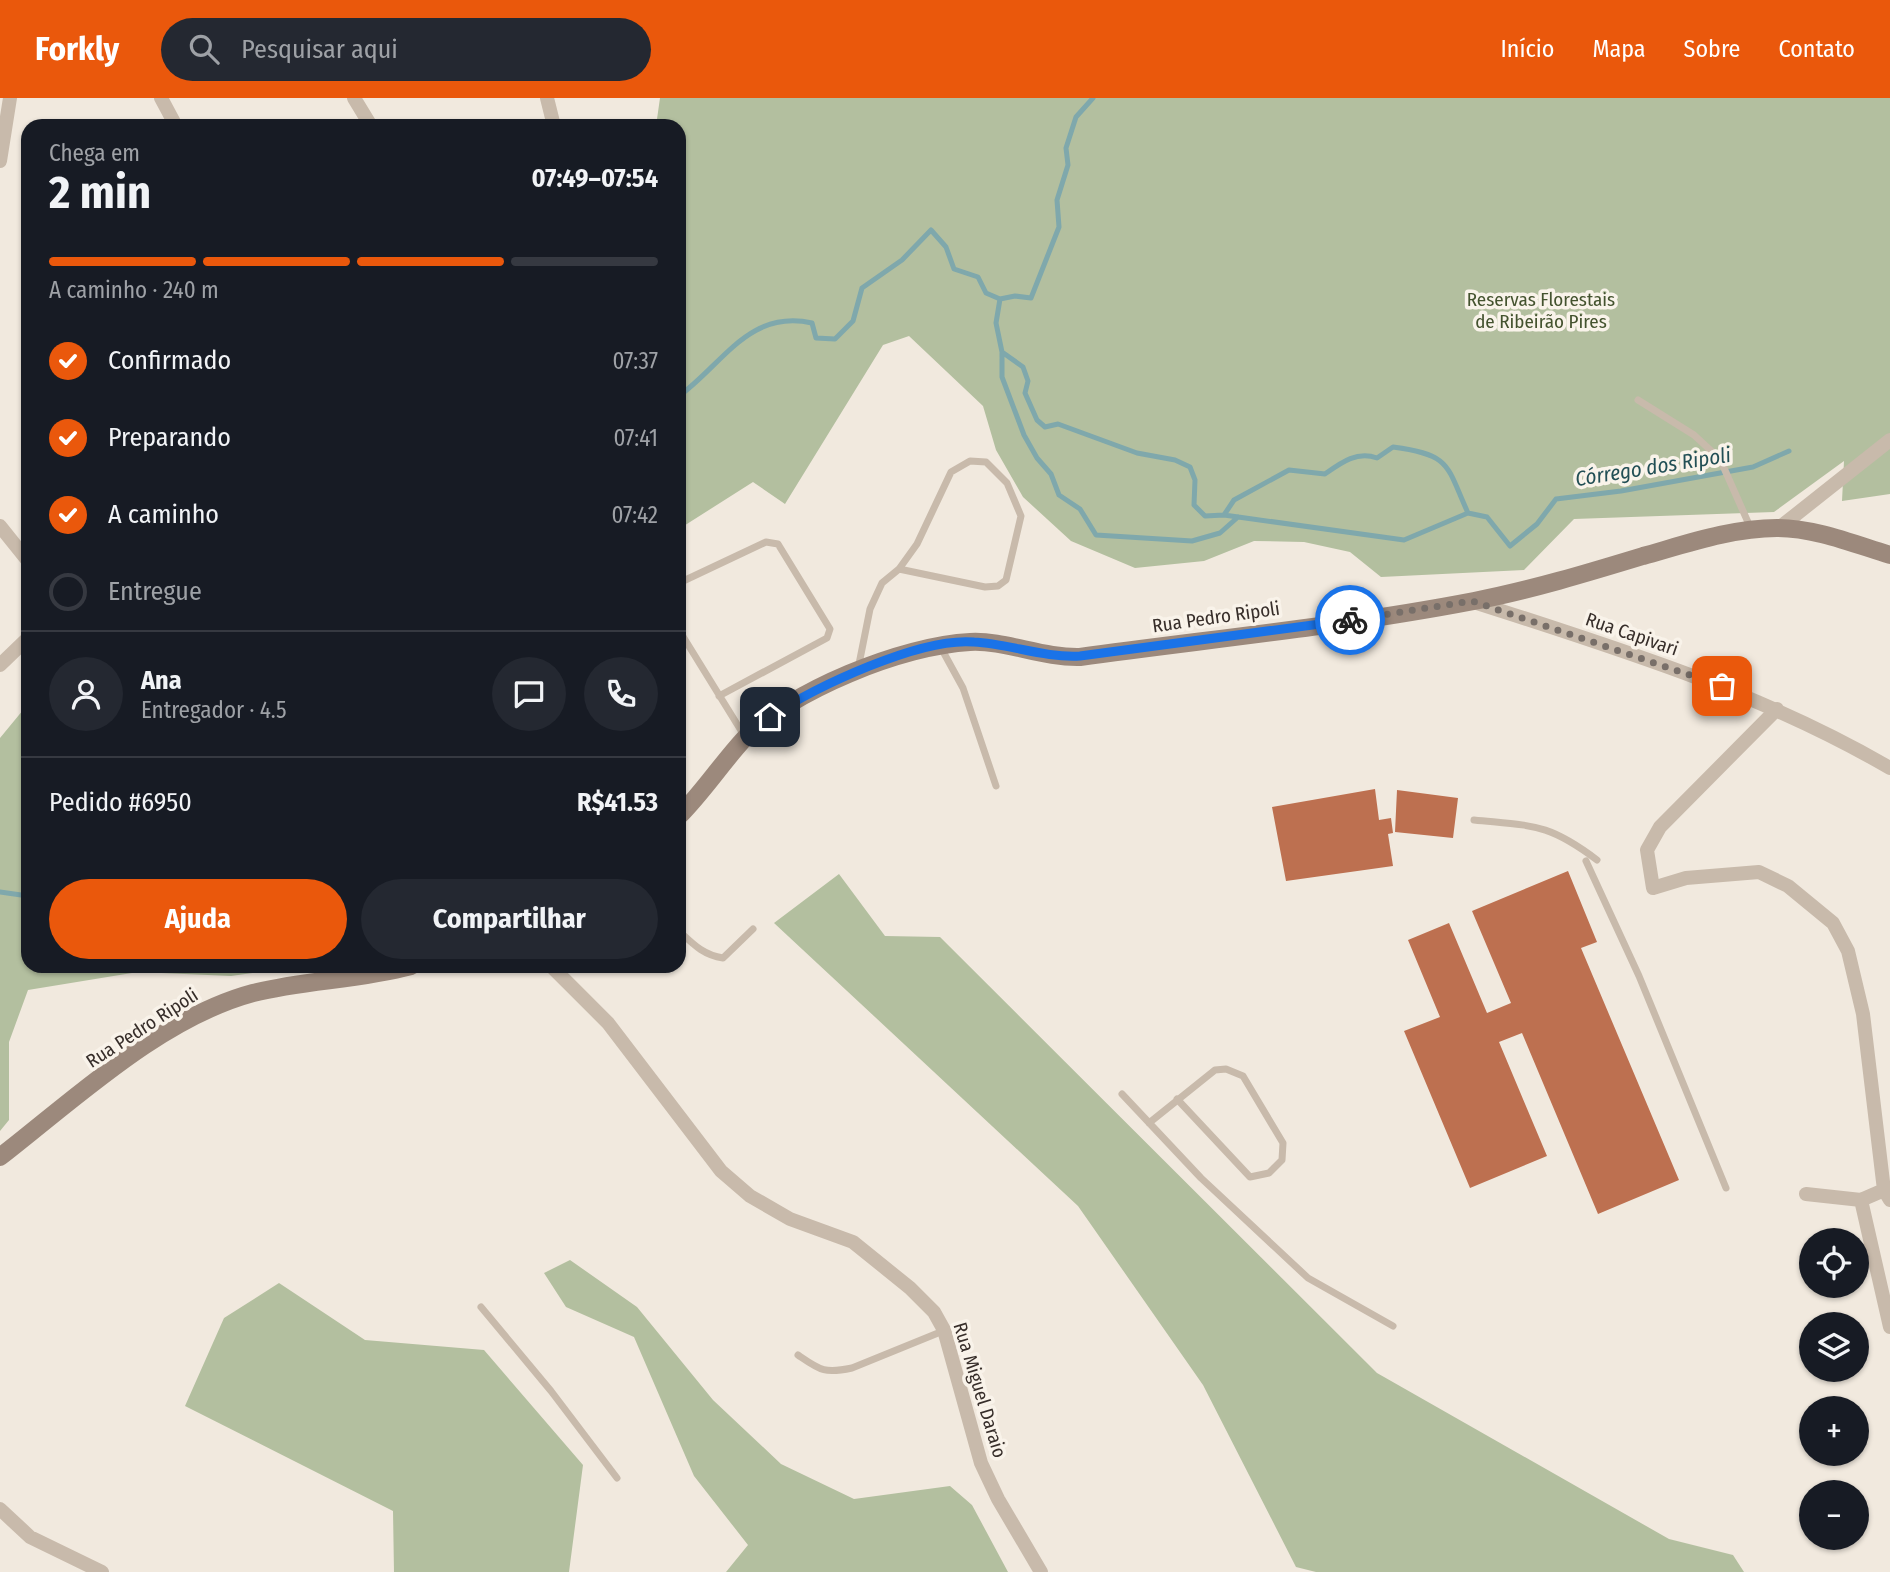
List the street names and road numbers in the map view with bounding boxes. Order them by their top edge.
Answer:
street label: Rua Pedro Ripoli [1151,597,1281,637]
street label: Rua Capivari [1583,607,1681,661]
street label: Rua Pedro Ripoli [82,983,202,1073]
street label: Rua Miguel Daraio [949,1320,1011,1460]

